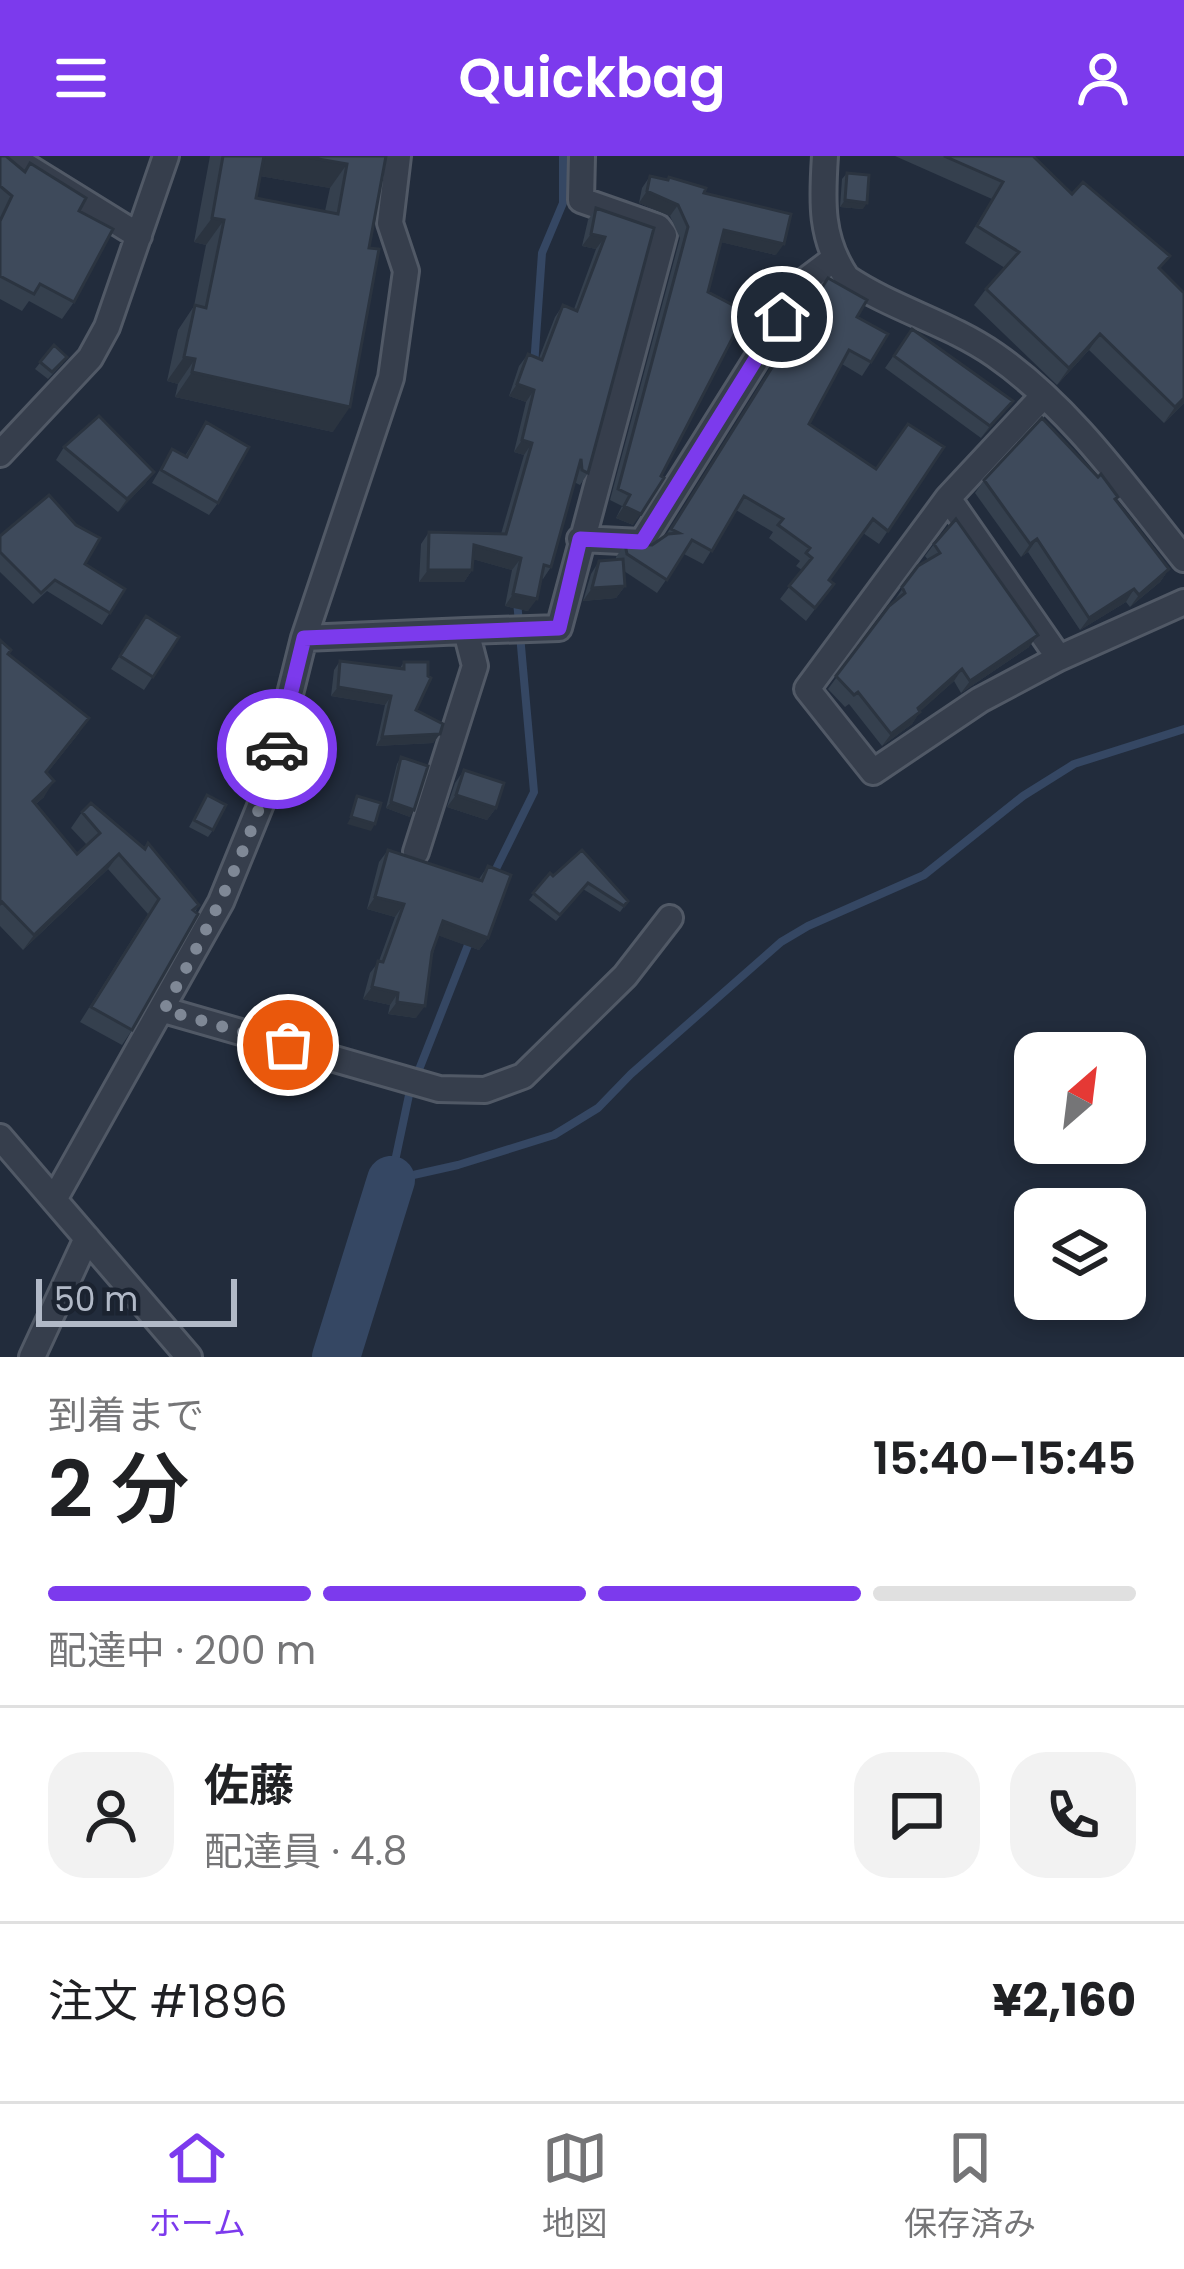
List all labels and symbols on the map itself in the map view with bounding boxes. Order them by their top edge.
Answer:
pin [731,266,833,368]
courier [217,689,337,809]
pin [237,994,339,1096]
north arrow [1014,1032,1146,1164]
scale bar [36,1273,237,1326]

